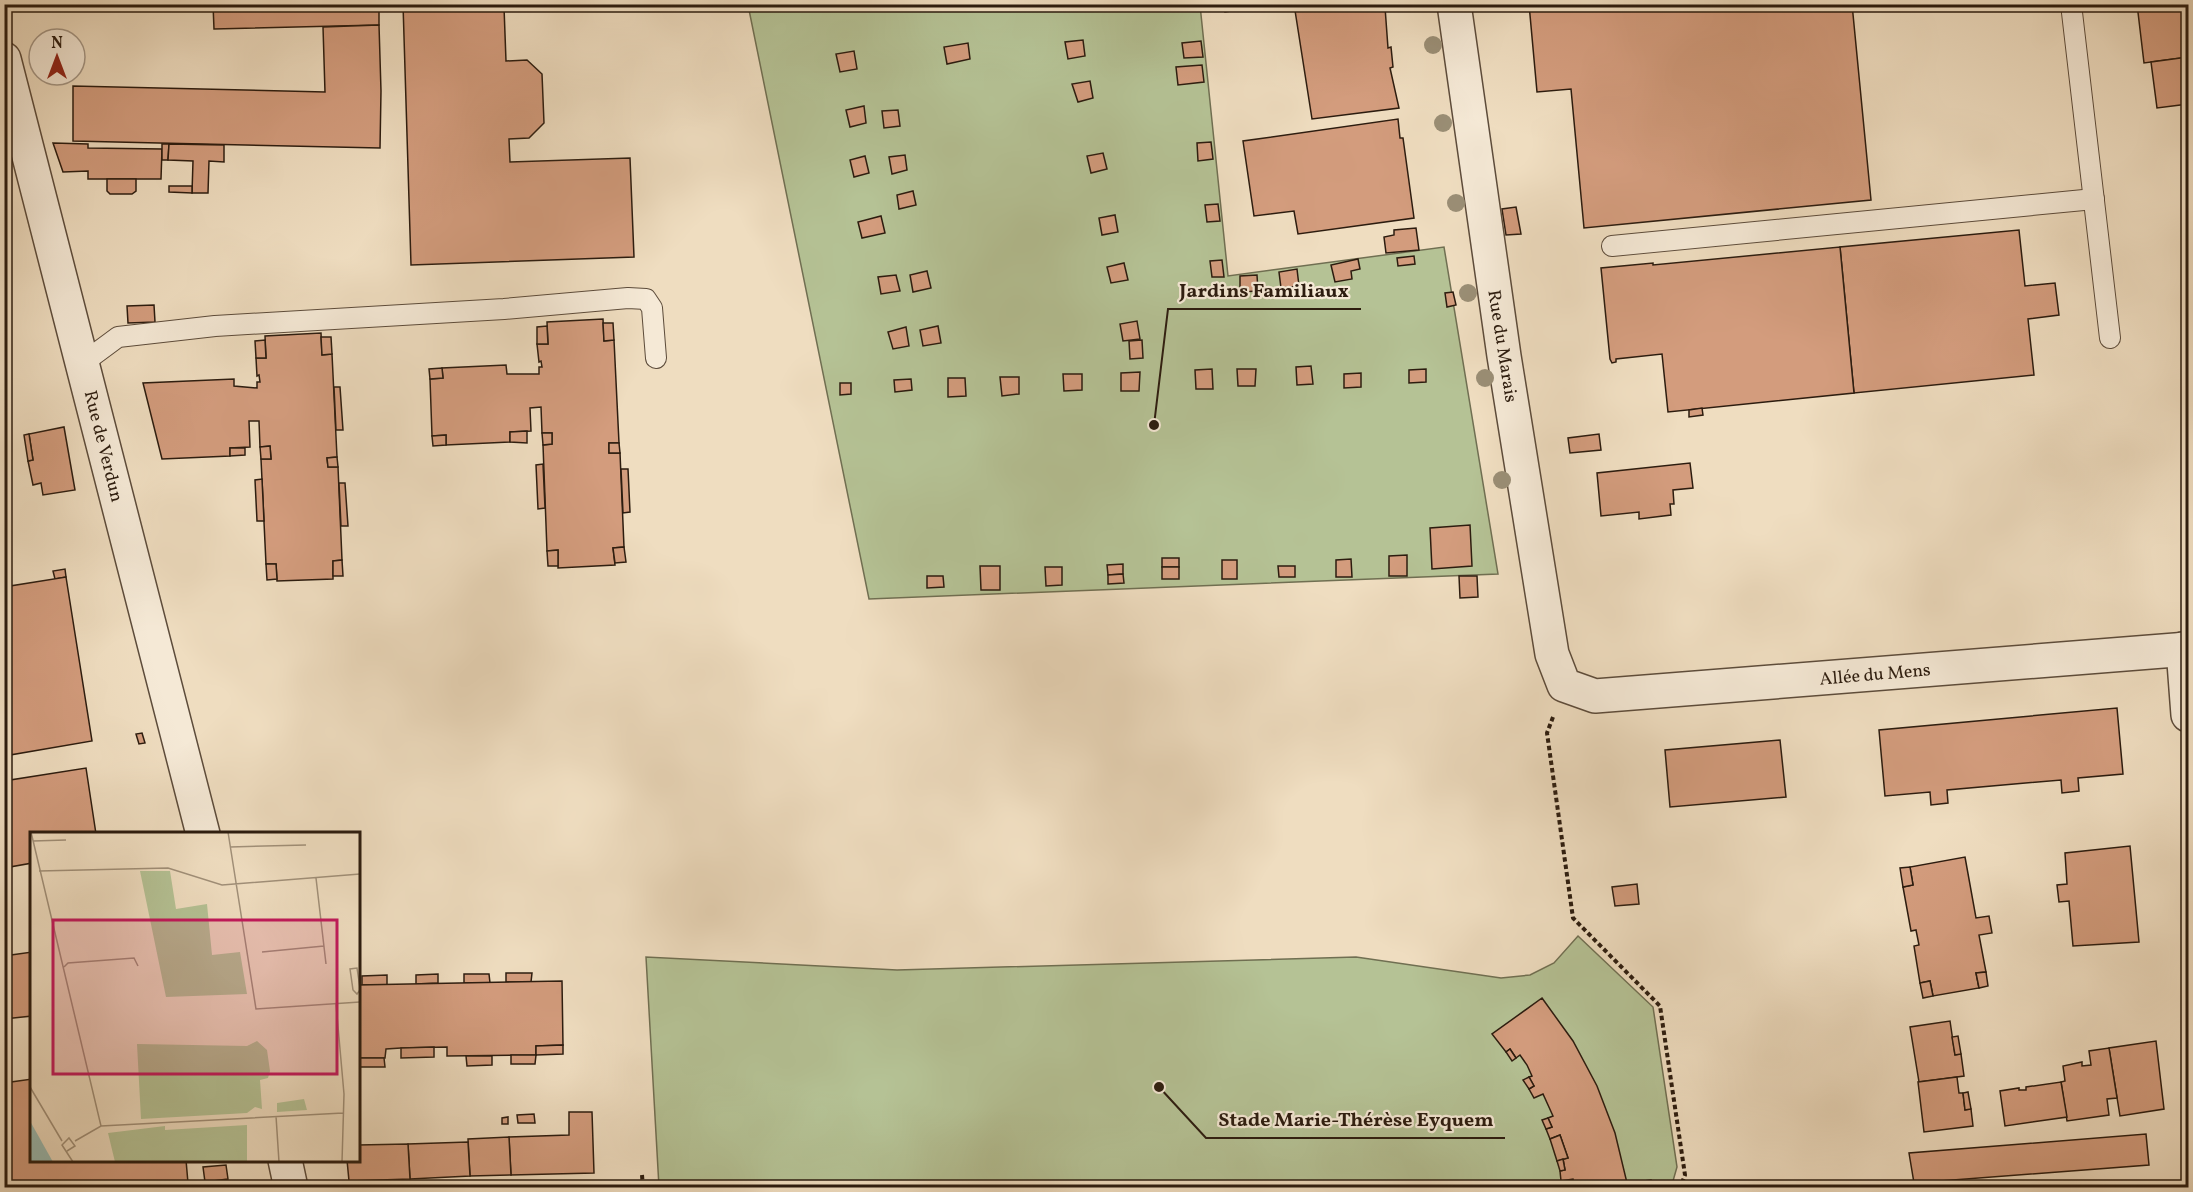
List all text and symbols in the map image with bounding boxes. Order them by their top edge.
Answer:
north arrow [27,27,87,87]
text: N [51,33,63,55]
callout: Jardins Familiaux [1168,271,1361,309]
text: Jardins Familiaux [1178,278,1349,306]
street label: Rue du Marais [1480,288,1523,404]
street label: Rue de Verdun [77,388,129,505]
street label: Allée du Mens [1819,658,1932,693]
inset map [30,832,360,1162]
callout: Stade Marie-Thérèse Eyquem [1206,1100,1505,1138]
text: Stade Marie-Thérèse Eyquem [1218,1107,1494,1135]

